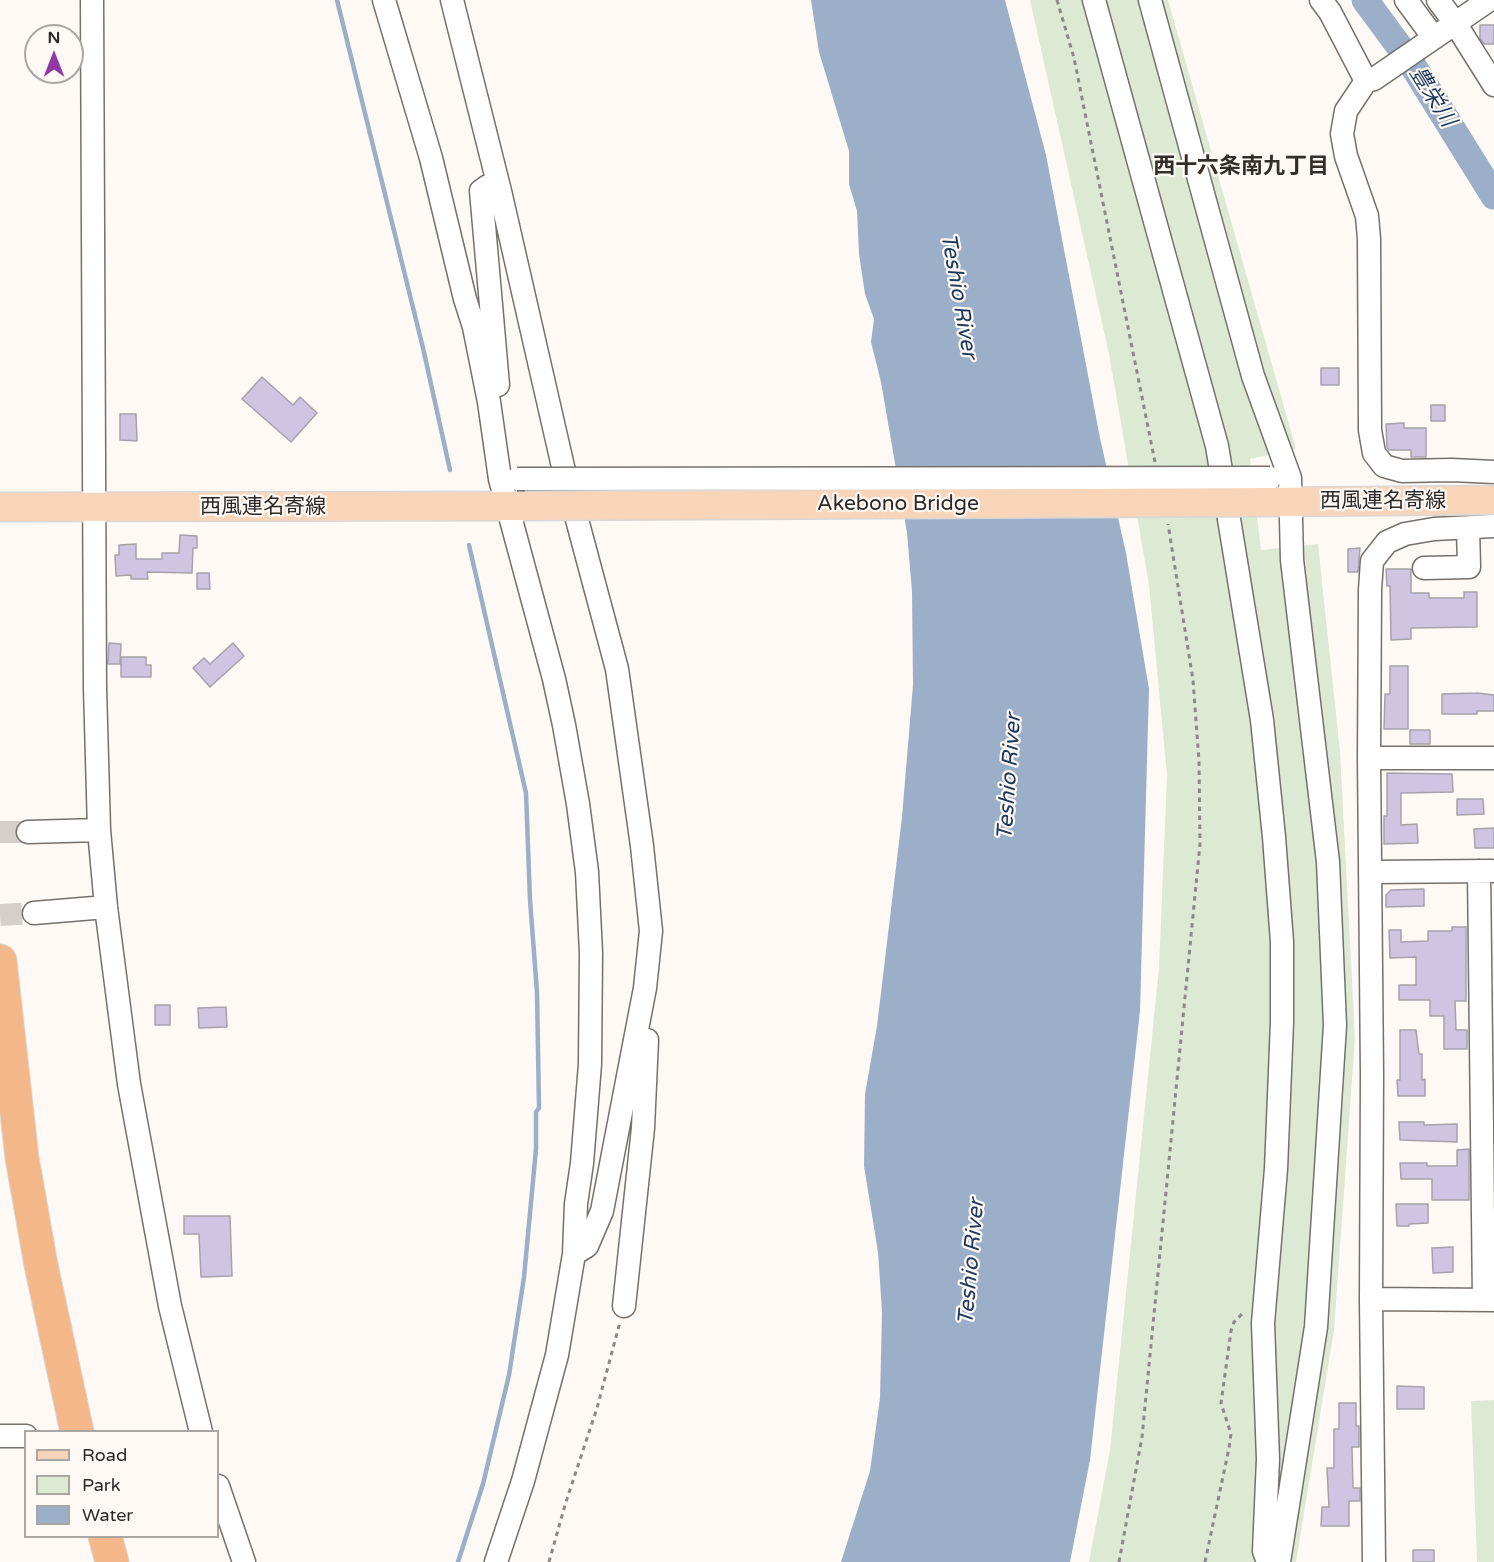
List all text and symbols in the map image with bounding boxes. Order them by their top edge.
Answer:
north arrow [24,24,84,84]
text: N [48,28,60,48]
water label: 豊栄川 [1403,62,1461,132]
district label: 西十六条南九丁目 [1153,154,1329,180]
water label: Teshio River [934,231,982,361]
street label: 西風連名寄線 [1320,488,1446,514]
street label: Akebono Bridge [817,491,979,517]
street label: 西風連名寄線 [200,494,326,520]
water label: Teshio River [992,713,1028,841]
water label: Teshio River [953,1198,991,1326]
legend [24,1430,219,1538]
text: Road [82,1444,127,1466]
text: Park [82,1474,120,1496]
text: Water [82,1504,133,1526]

